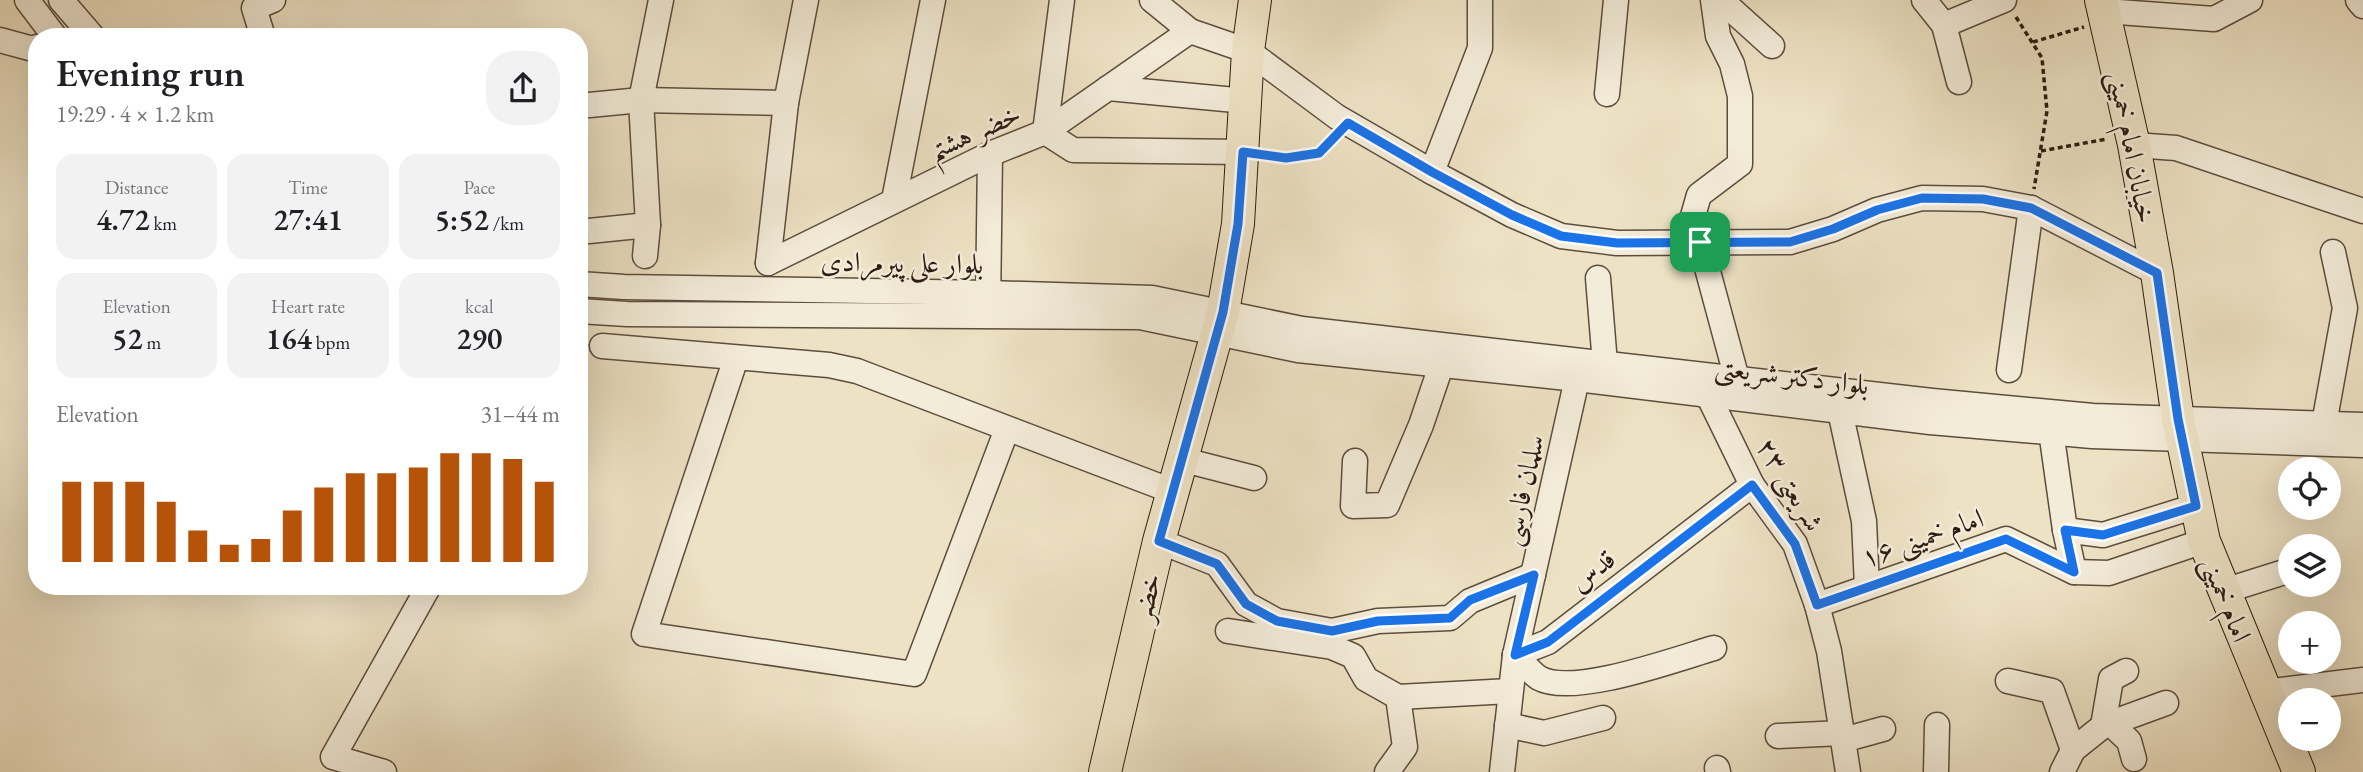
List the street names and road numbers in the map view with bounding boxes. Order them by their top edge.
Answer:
street label: خیابان امام خمینی [2094,68,2165,227]
street label: خضر هشتم [922,95,1030,176]
street label: بلوار علی پیرمرادی [820,243,984,284]
street label: بلوار دکتر شریعتی [1712,348,1871,405]
street label: سلمان فارسی [1492,431,1554,550]
street label: شریعتی ۲۳ [1747,431,1833,539]
street label: امام خمینی ۱۶ [1856,499,1990,581]
street label: قدس [1562,541,1622,599]
street label: امام خمینی [2187,551,2260,650]
street label: خضر [1122,570,1170,628]

